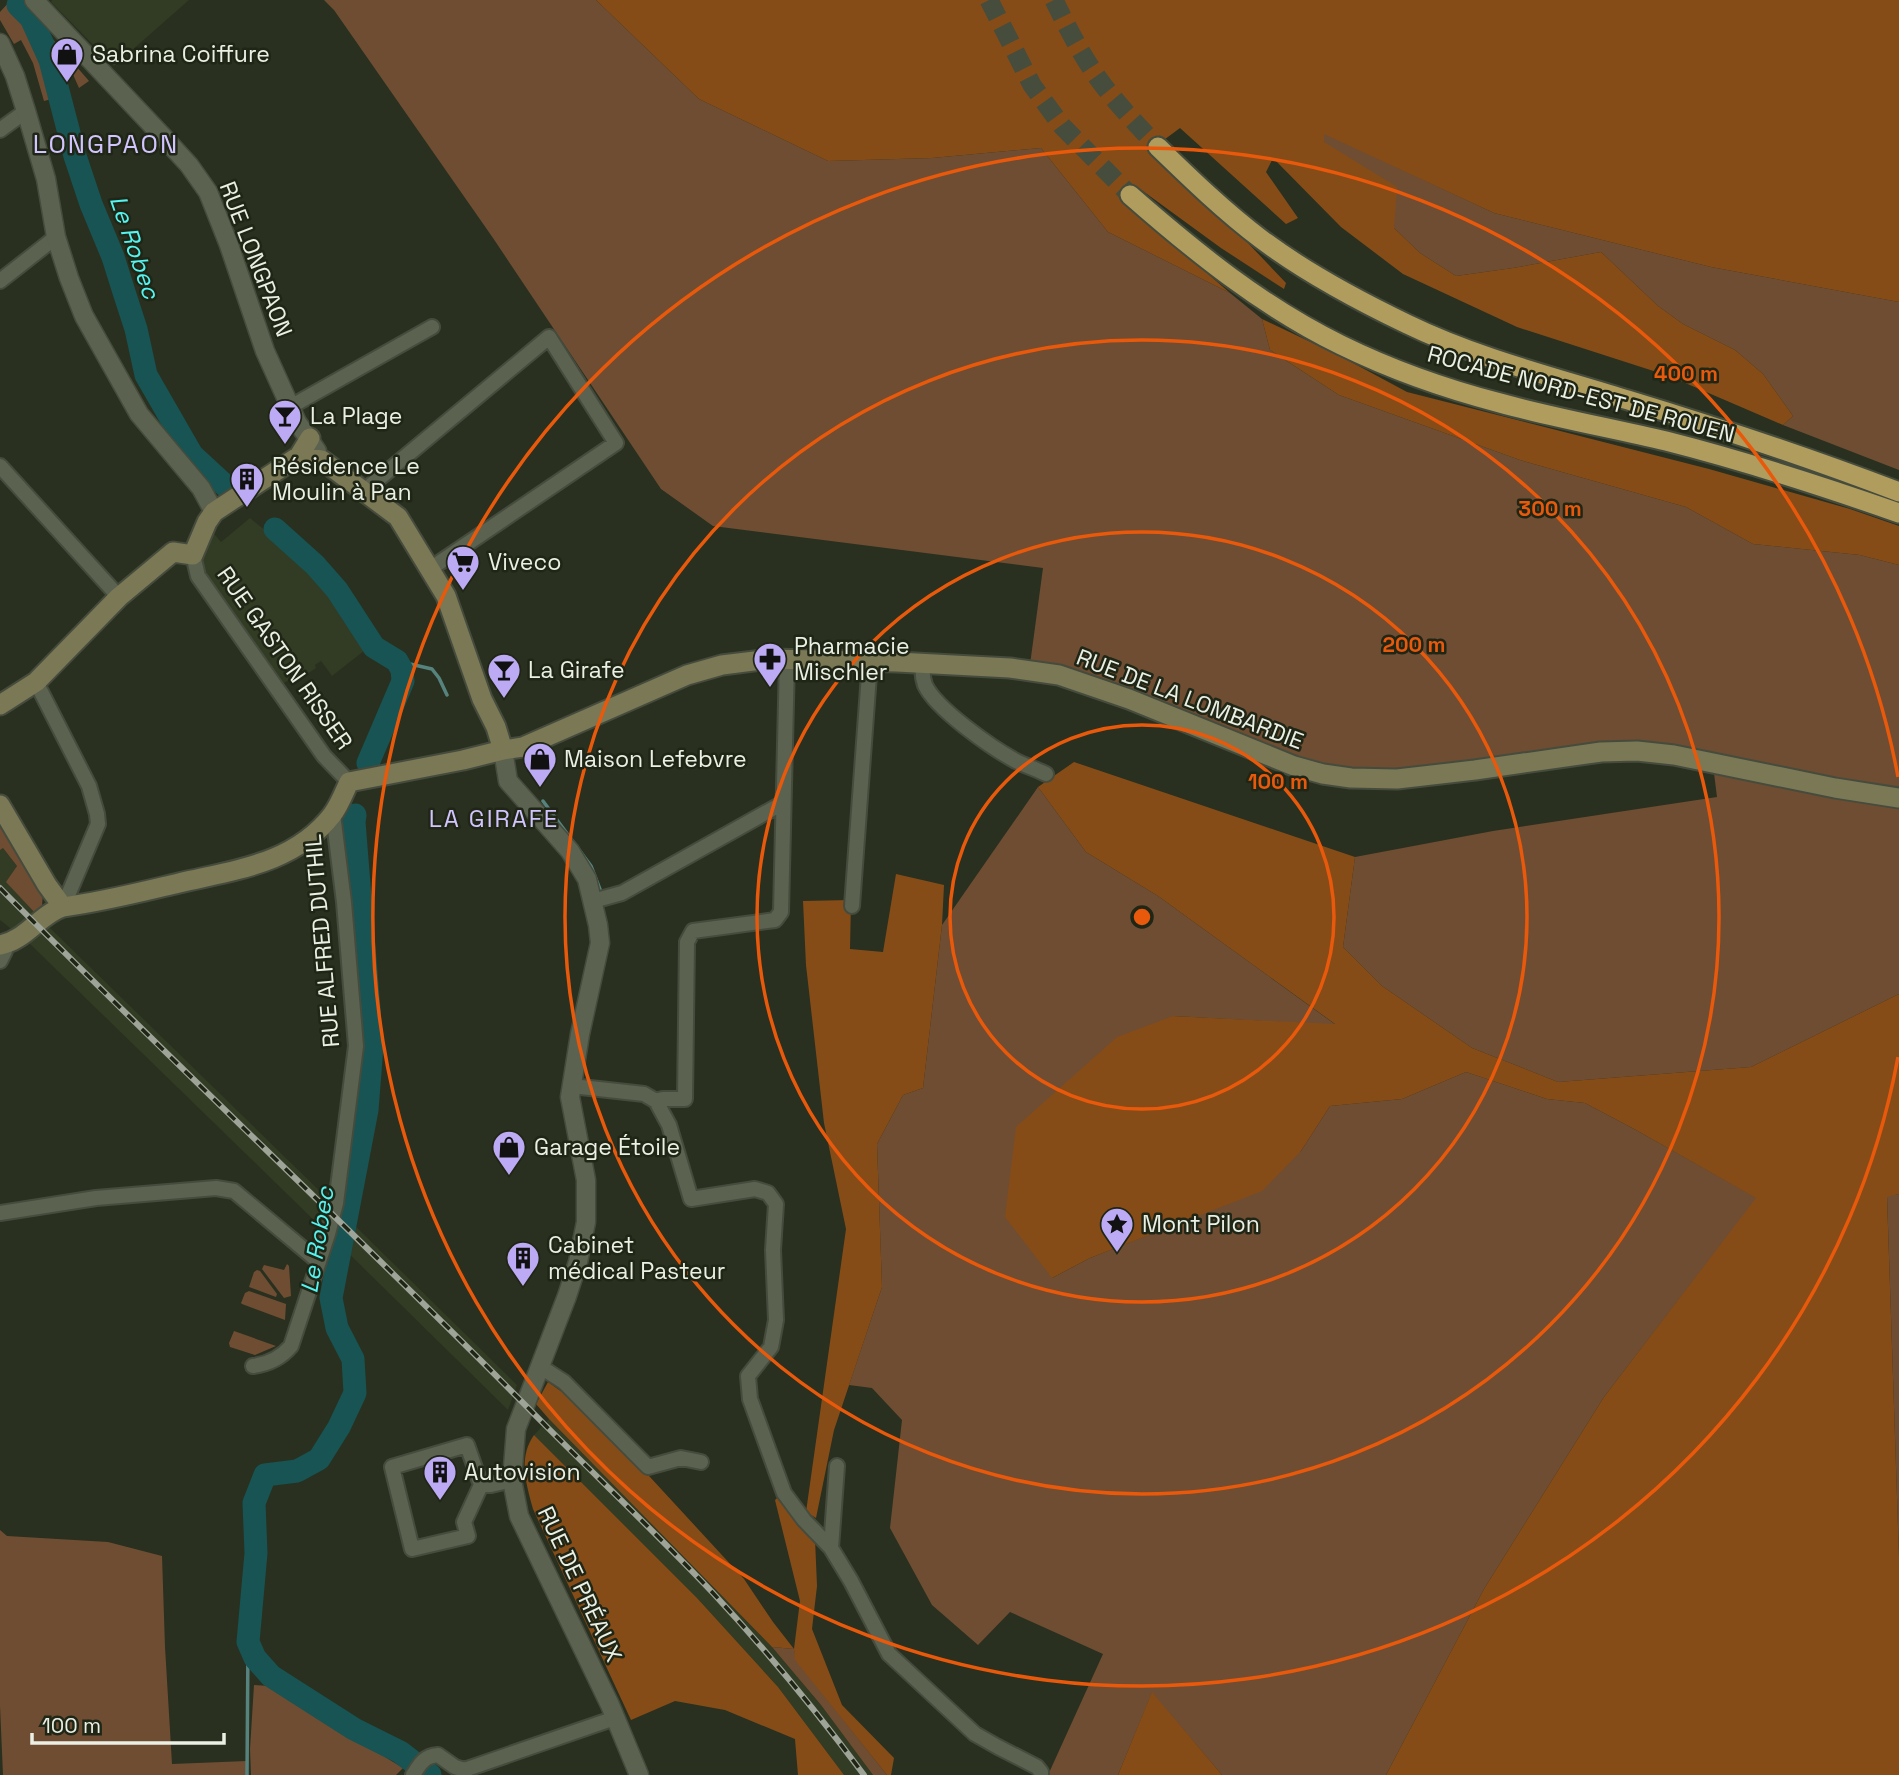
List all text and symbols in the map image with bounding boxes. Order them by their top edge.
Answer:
shop icon: Sabrina Coiffure [48,35,86,84]
place label: Sabrina Coiffure [92,39,270,69]
district label: LONGPAON [33,127,179,161]
street label: RUE LONGPAON [213,177,299,341]
water label: Le Robec [103,191,168,304]
street label: ROCADE NORD-EST DE ROUEN [1424,339,1738,449]
text: 400 m [1654,360,1718,387]
bar icon: La Plage [266,397,304,446]
place label: La Plage [310,401,402,431]
place label: Résidence Le Moulin à Pan [272,451,420,507]
building icon: Résidence Le Moulin à Pan [228,460,266,509]
text: 300 m [1518,495,1582,522]
supermarket icon: Viveco [444,543,482,592]
place label: Viveco [488,547,561,577]
street label: RUE GASTON RISSER [211,561,359,755]
place label: Pharmacie Mischler [794,631,910,687]
text: 200 m [1383,631,1445,658]
pharmacy icon: Pharmacie Mischler [751,640,789,689]
street label: RUE DE LA LOMBARDIE [1072,642,1308,756]
bar icon: La Girafe [485,651,523,700]
place label: La Girafe [528,655,625,685]
shop icon: Maison Lefebvre [521,740,559,789]
place label: Maison Lefebvre [564,744,747,774]
text: 100 m [1248,768,1308,795]
district label: LA GIRAFE [429,803,559,834]
street label: RUE ALFRED DUTHIL [298,833,346,1049]
centre of rings [1130,905,1154,929]
shop icon: Garage Étoile [490,1128,528,1177]
place label: Garage Étoile [534,1132,680,1162]
water label: Le Robec [293,1183,341,1295]
place icon: Mont Pilon [1098,1205,1136,1254]
place label: Mont Pilon [1142,1209,1260,1239]
place label: Cabinet médical Pasteur [548,1230,725,1286]
building icon: Cabinet médical Pasteur [504,1239,542,1288]
building icon: Autovision [421,1453,459,1502]
place label: Autovision [464,1457,581,1487]
street label: RUE DE PRÉAUX [531,1501,629,1667]
scale bar [32,1702,224,1746]
text: 100 m [42,1712,101,1739]

